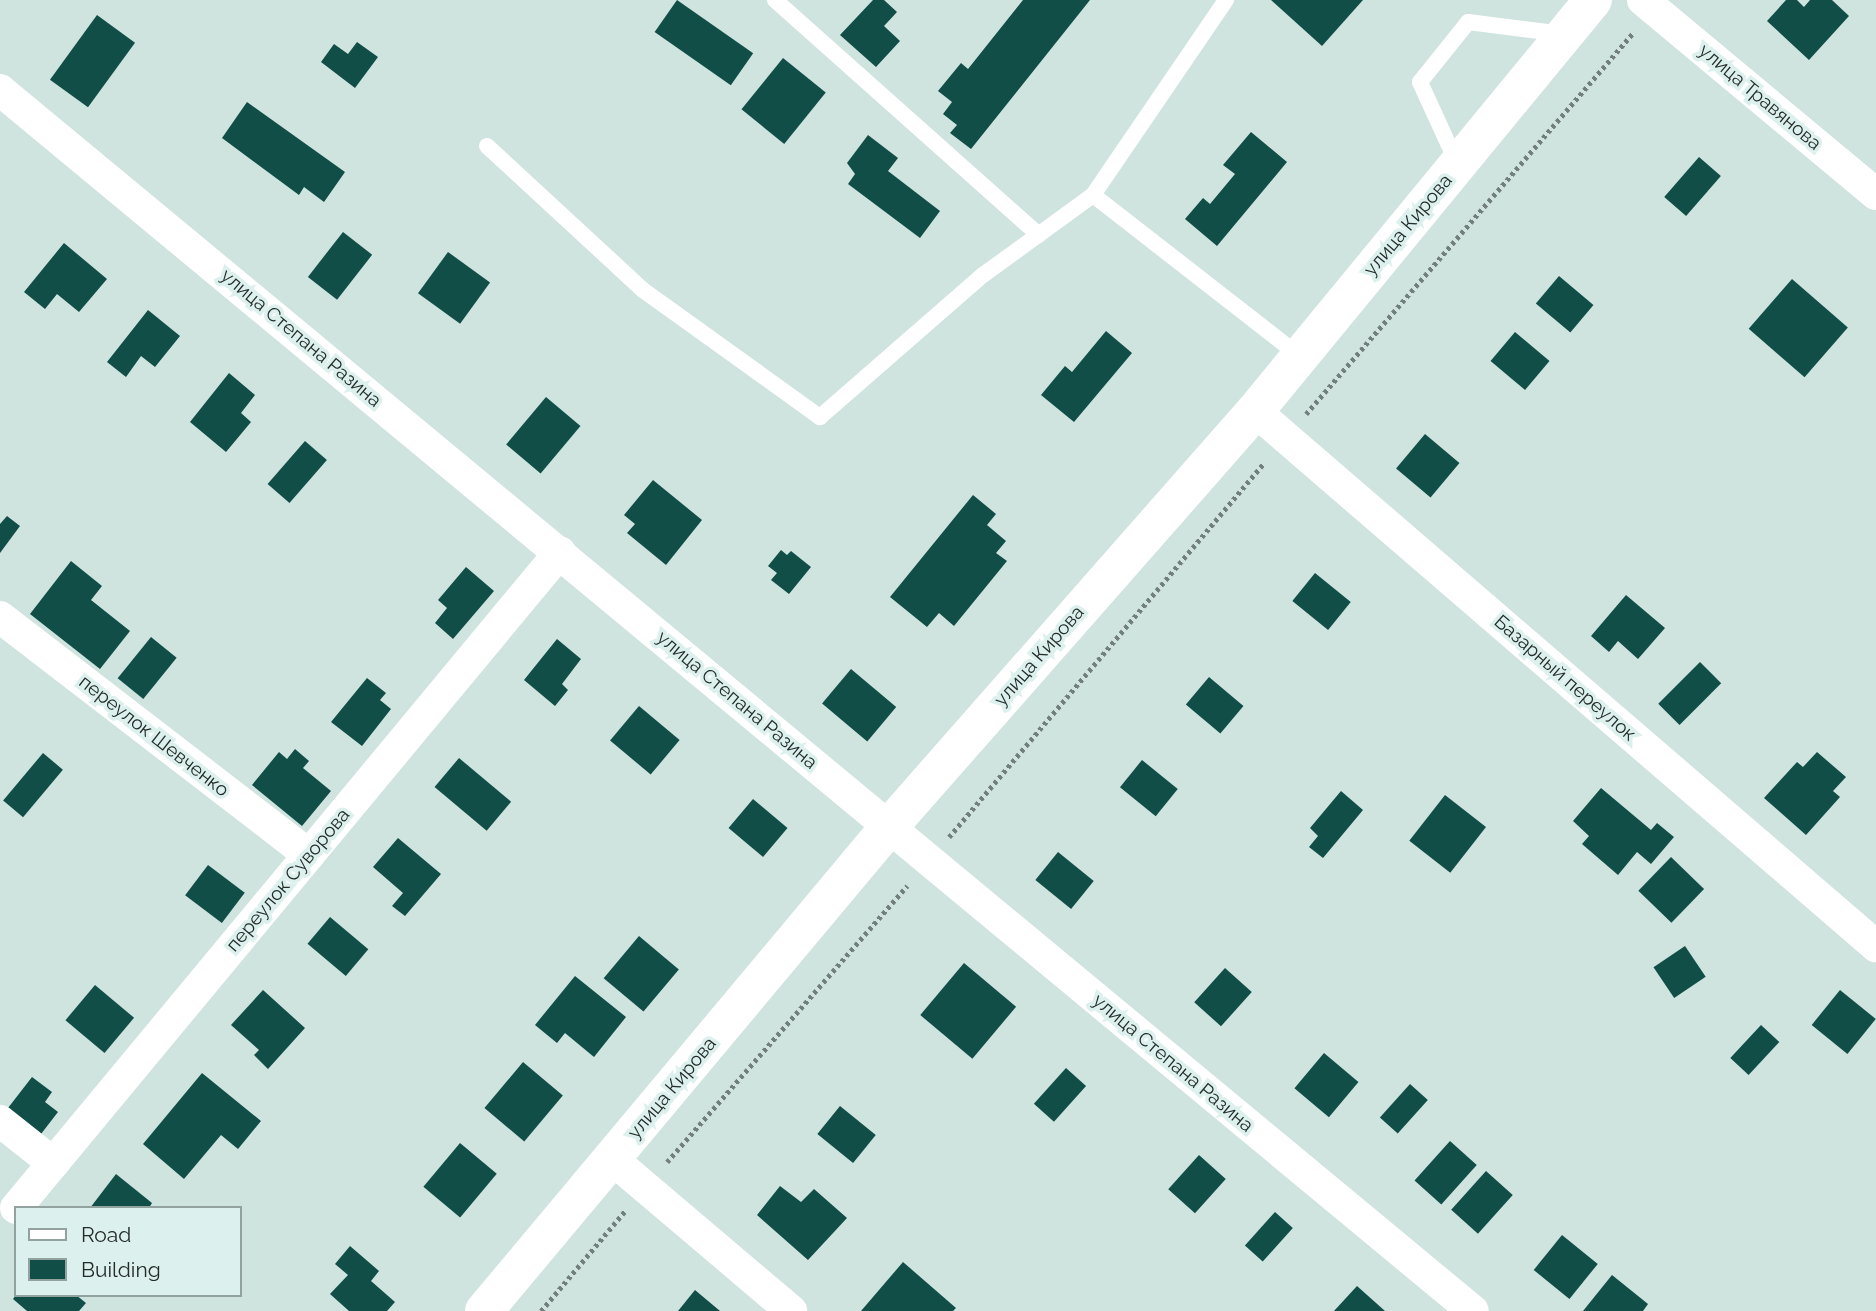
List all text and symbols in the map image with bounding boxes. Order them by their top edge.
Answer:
street label: улица Травянова [1694,39,1826,155]
street label: улица Кирова [1359,170,1457,280]
street label: улица Степана Разина [216,264,386,412]
street label: улица Кирова [989,601,1089,711]
street label: Базарный переулок [1489,610,1641,746]
street label: улица Степана Разина [652,626,822,774]
street label: переулок Шевченко [75,670,233,802]
street label: переулок Суворова [221,804,355,956]
street label: улица Степана Разина [1088,989,1258,1137]
street label: улица Кирова [623,1033,721,1143]
legend [14,1206,242,1297]
text: Road [81,1222,131,1247]
text: Building [81,1257,161,1282]

